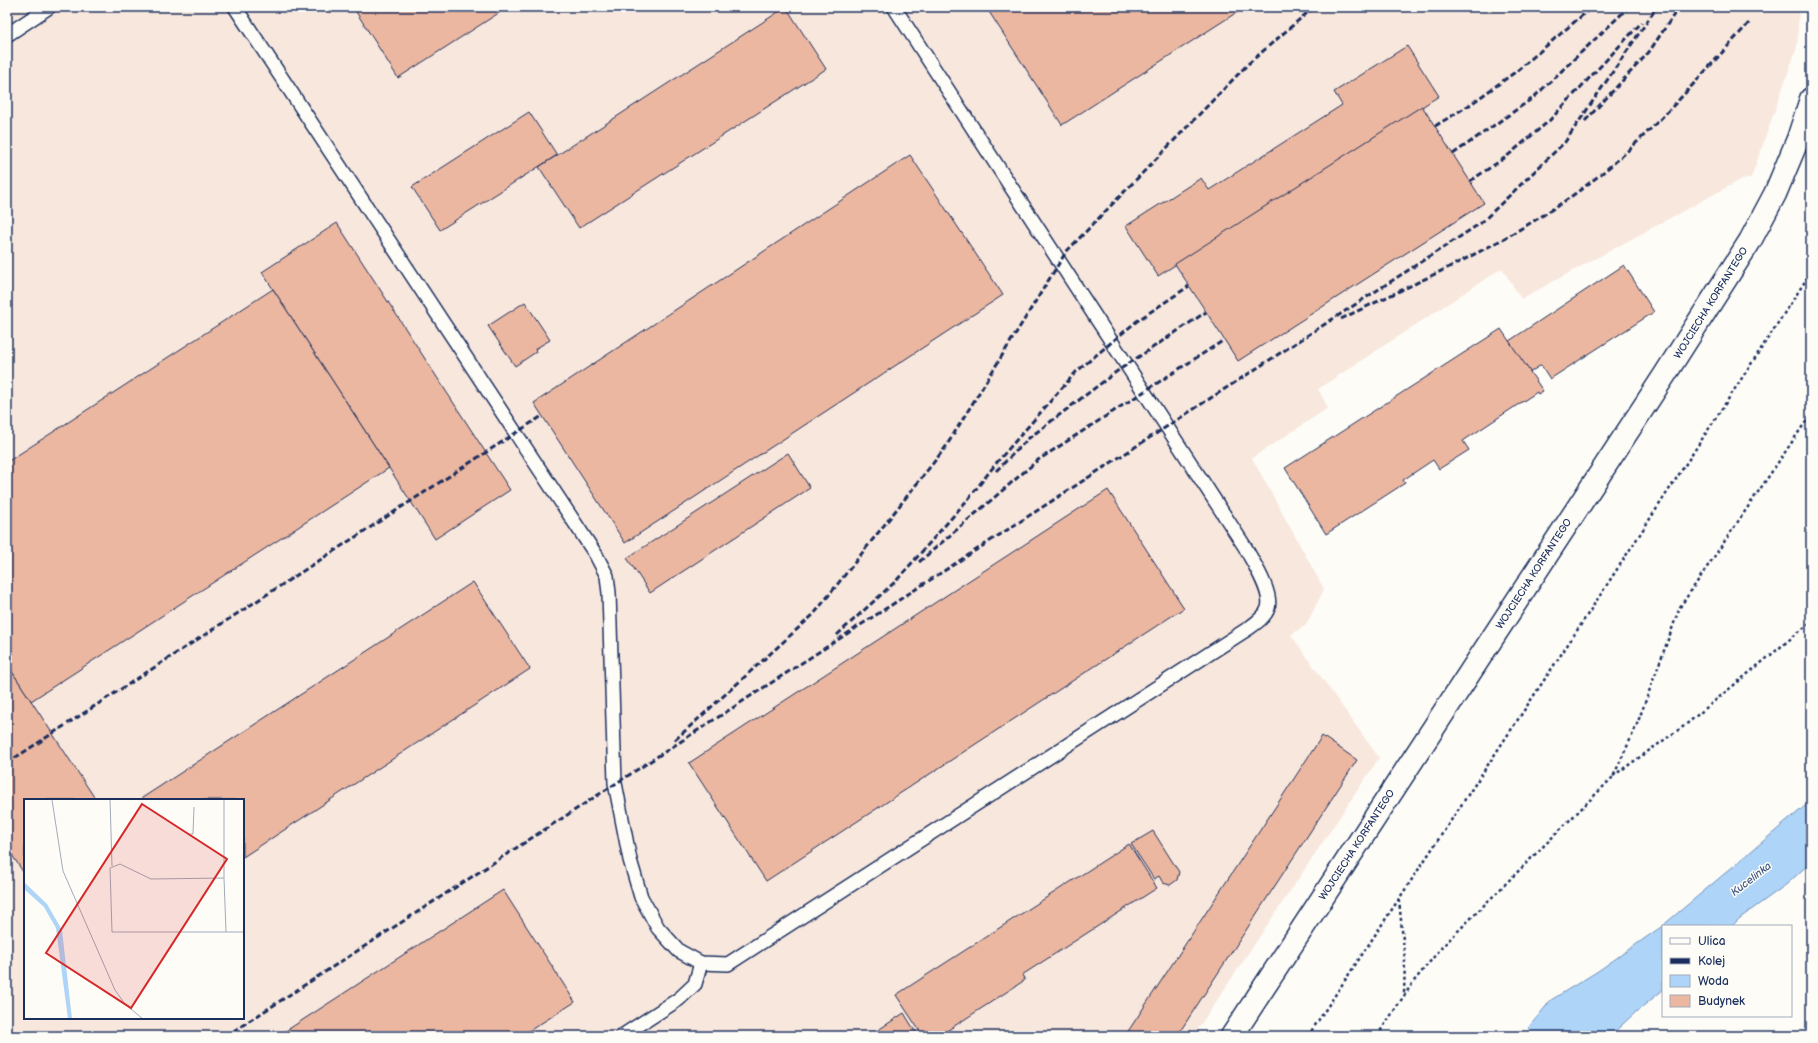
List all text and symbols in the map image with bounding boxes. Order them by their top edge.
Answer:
street label: WOJCIECHA KORFANTEGO [1672,245,1751,361]
street label: WOJCIECHA KORFANTEGO [1494,516,1574,631]
street label: WOJCIECHA KORFANTEGO [1317,787,1397,902]
inset map [24,799,244,1019]
water label: Kucelinka [1728,859,1774,899]
legend [1662,925,1792,1017]
text: Ulica [1698,934,1726,949]
text: Kolej [1698,954,1725,969]
text: Woda [1698,974,1729,989]
text: Budynek [1698,994,1745,1009]

